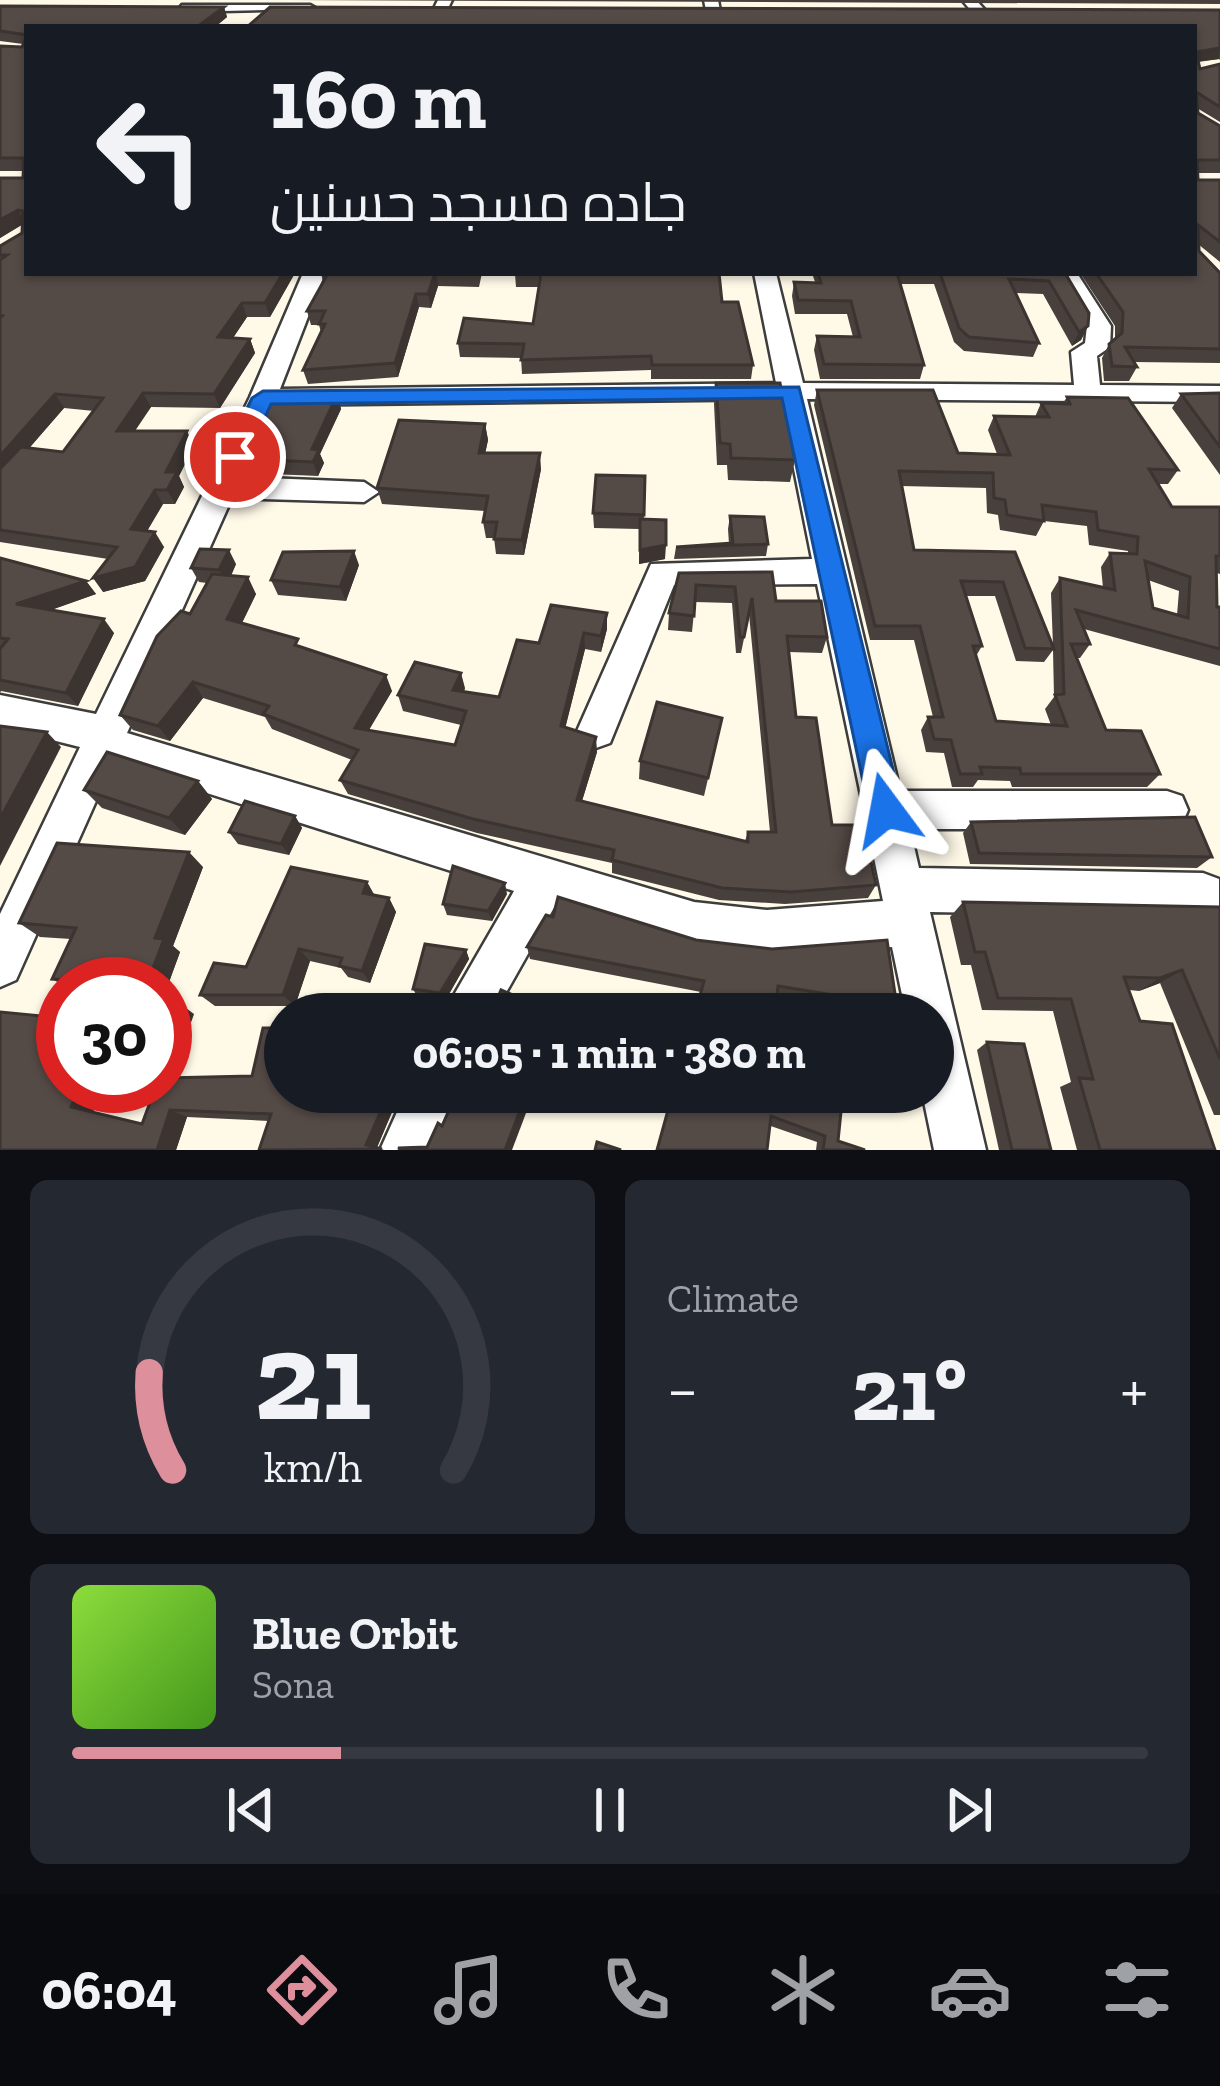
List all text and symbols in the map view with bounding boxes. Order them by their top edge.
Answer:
text: 160 m [270,49,487,150]
icon: left [72,72,228,228]
text: جاده مسجد حسنین [270,170,687,235]
pin [184,406,286,508]
icon: arrive [202,424,268,490]
position arrow [823,747,949,873]
speed limit sign: 30 [36,957,192,1113]
text: 06:05 · 1 min · 380 m [412,1026,806,1080]
text: Climate [667,1275,799,1322]
text: 21 [254,1301,371,1451]
text: 21° [851,1335,967,1443]
text: − [667,1350,698,1429]
text: + [1120,1350,1148,1429]
text: km/h [264,1442,361,1493]
text: Blue Orbit [252,1607,457,1661]
text: Sona [252,1661,334,1708]
icon: previous [218,1777,284,1843]
icon: pause [577,1777,643,1843]
icon: next [936,1777,1002,1843]
icon: directions [260,1948,344,2032]
icon: music [427,1948,511,2032]
icon: phone [594,1948,678,2032]
icon: climate [761,1948,845,2032]
icon: car [928,1948,1012,2032]
icon: filters [1095,1948,1179,2032]
text: 06:04 [41,1958,177,2023]

